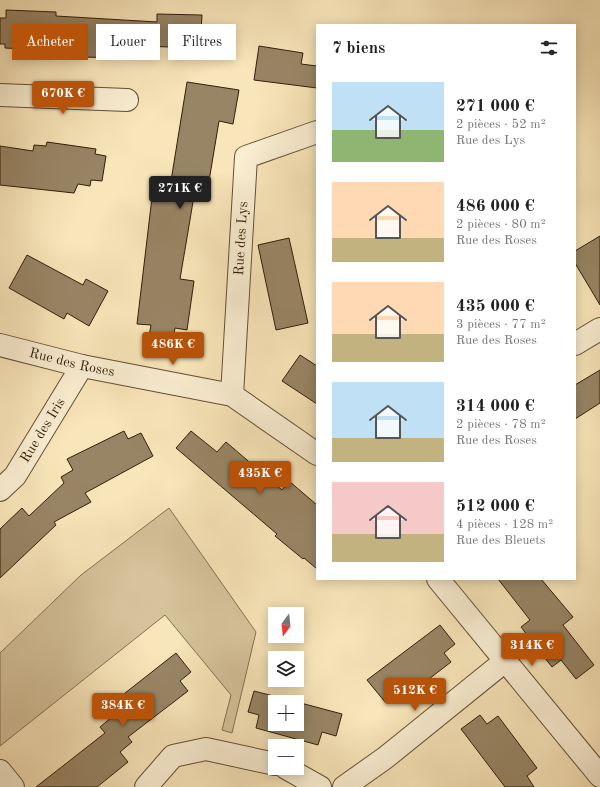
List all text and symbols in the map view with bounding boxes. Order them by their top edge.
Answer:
chip: Acheter [12,24,88,60]
chip: Louer [96,24,160,60]
chip: Filtres [168,24,236,60]
icon: filters [538,37,560,59]
text: 7 biens [332,40,385,57]
pin: 670K € [30,81,96,115]
text: 670K € [41,87,85,100]
icon: home [364,98,412,146]
text: 271 000 € [456,98,535,115]
text: 2 pièces · 52 m² [456,118,546,131]
text: Rue des Lys [456,134,525,147]
pin: 271K € [147,176,213,210]
text: 271K € [158,182,202,195]
icon: home [364,198,412,246]
text: 486 000 € [456,198,535,215]
street label: Rue des Lys [232,201,250,276]
text: 2 pièces · 80 m² [456,218,546,231]
text: Rue des Roses [456,234,537,247]
icon: home [364,298,412,346]
text: 435 000 € [456,298,535,315]
text: 3 pièces · 77 m² [456,318,546,331]
pin: 486K € [140,332,206,366]
text: Rue des Roses [456,334,537,347]
text: 486K € [151,338,195,351]
street label: Rue des Roses [28,346,116,379]
street label: Rue des Iris [18,396,68,465]
icon: home [364,398,412,446]
text: 314 000 € [456,398,535,415]
text: 2 pièces · 78 m² [456,418,546,431]
text: Rue des Roses [456,434,537,447]
pin: 435K € [227,461,293,495]
text: 435K € [238,467,282,480]
icon: home [364,498,412,546]
text: 512 000 € [456,498,535,515]
text: 4 pièces · 128 m² [456,518,553,531]
text: Rue des Bleuets [456,534,546,547]
north arrow [268,607,304,643]
map controls [268,607,304,775]
pin: 314K € [499,633,565,667]
text: 314K € [510,639,554,652]
button: layers [268,651,304,687]
pin: 512K € [382,678,448,712]
text: 512K € [393,684,437,697]
pin: 384K € [90,693,156,727]
button: + [268,695,304,731]
text: 384K € [101,699,145,712]
button: − [268,739,304,775]

